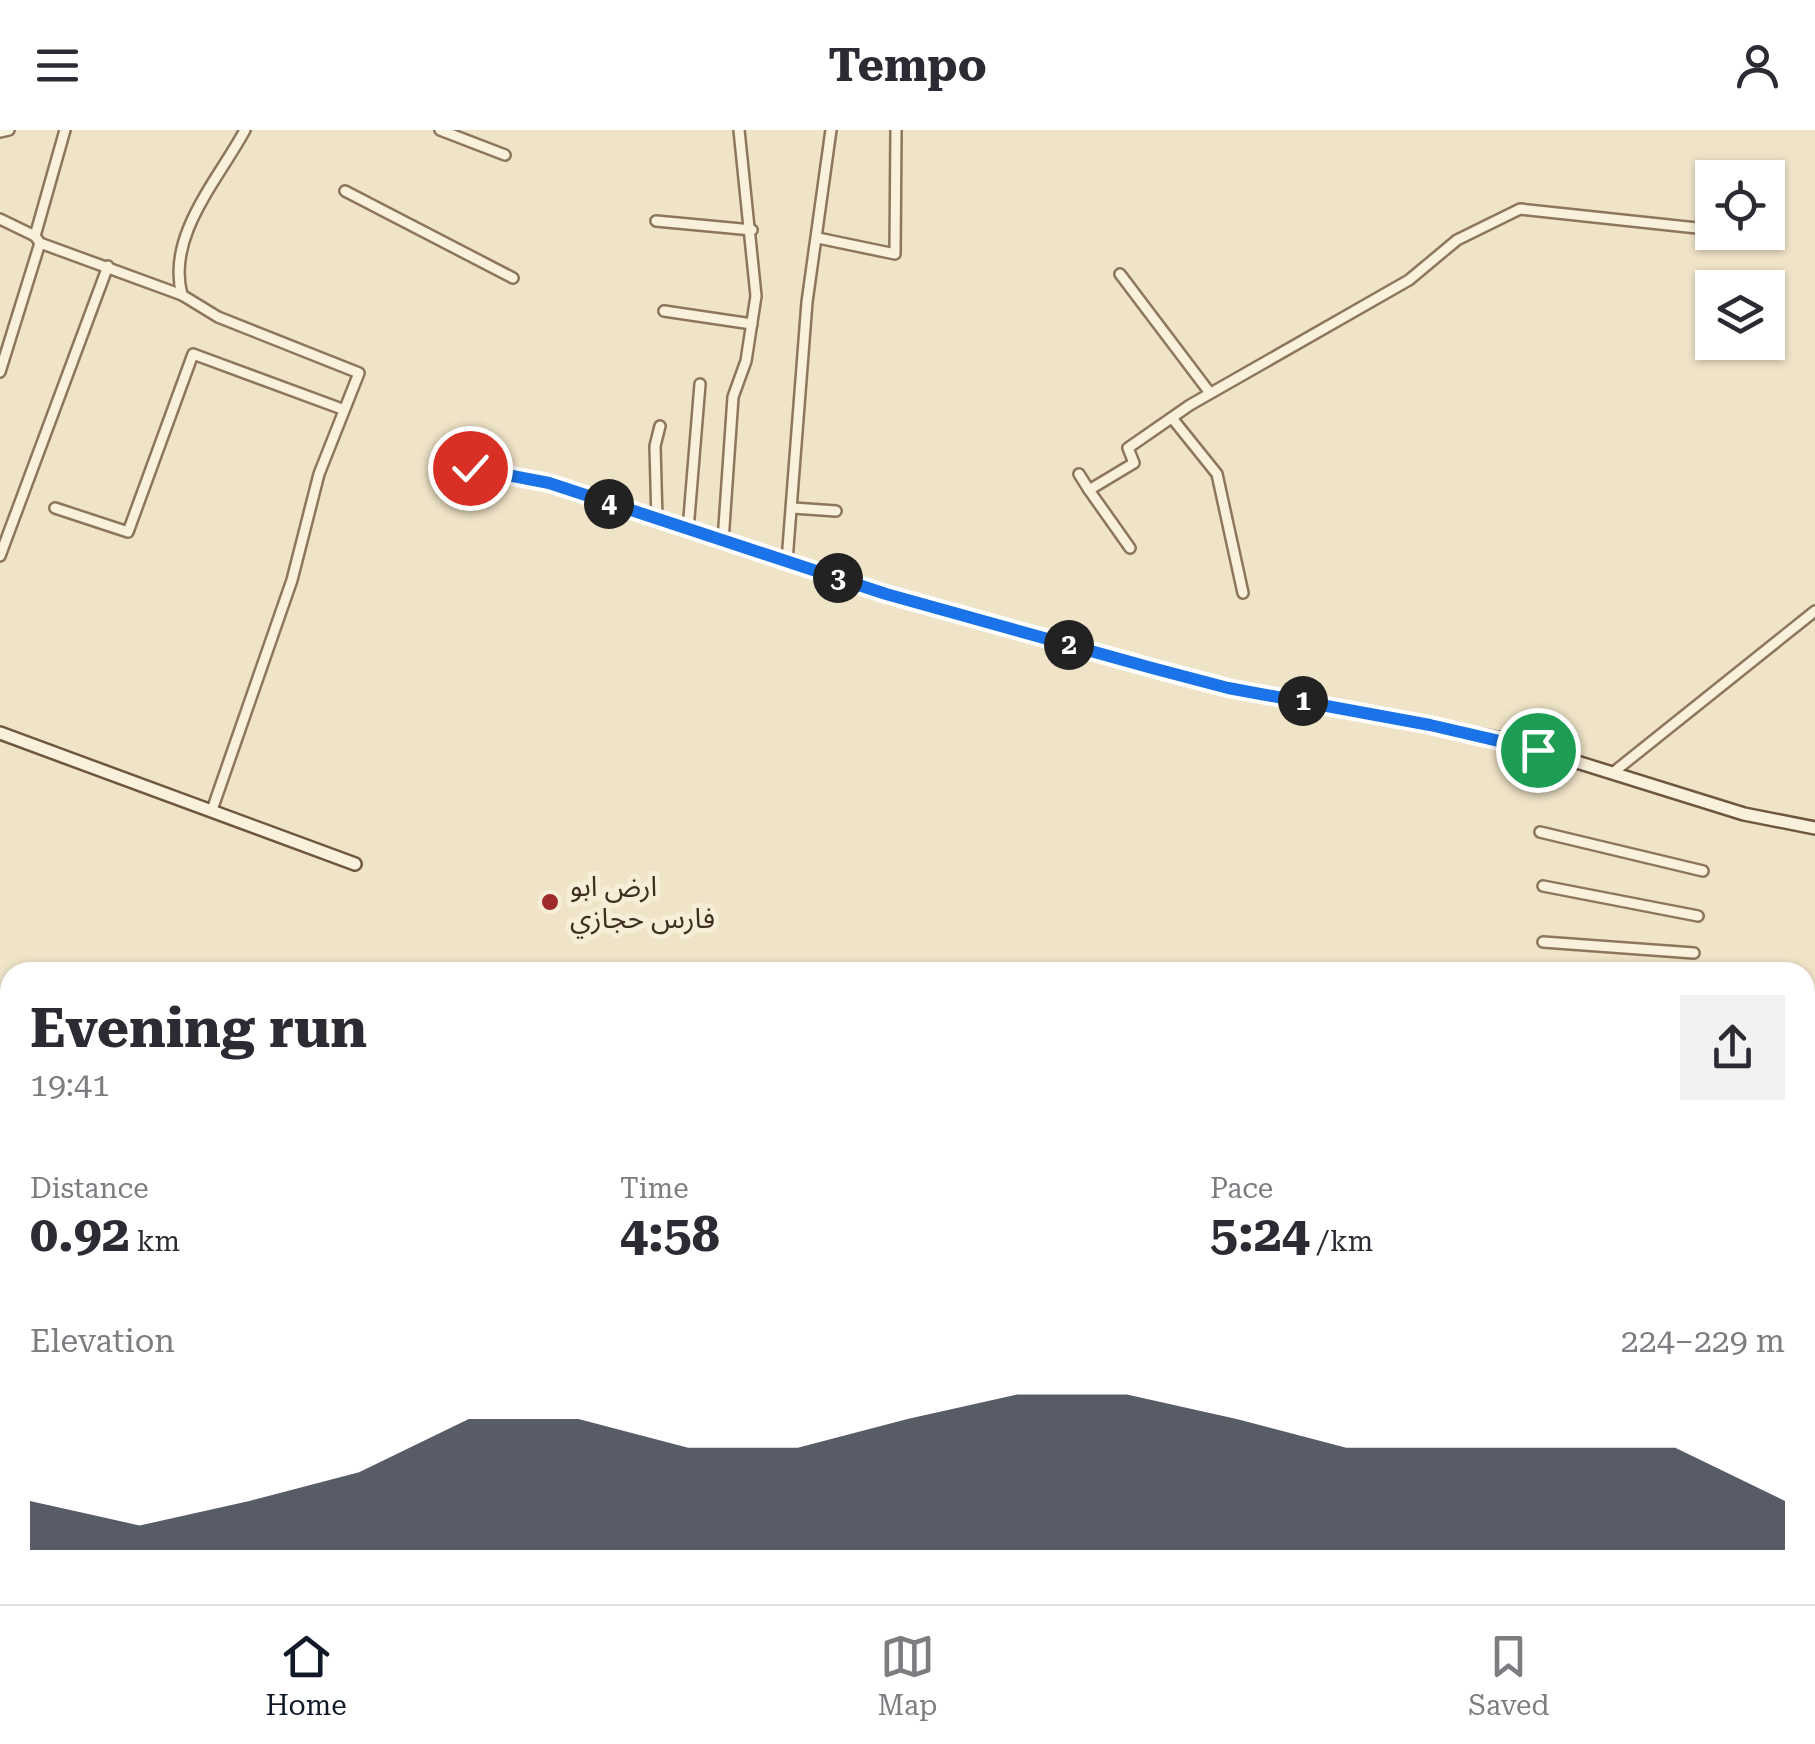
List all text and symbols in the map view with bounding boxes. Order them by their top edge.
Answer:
icon: menu [30,38,85,93]
icon: person [1730,38,1785,93]
text: Tempo [828,39,987,92]
map controls [1695,160,1785,360]
button: locate [1695,160,1785,250]
button: layers [1695,270,1785,360]
pin [428,426,513,511]
icon: check [443,441,498,496]
pin: 4 [584,479,634,529]
text: 4 [601,487,617,520]
pin: 3 [813,553,863,603]
text: 3 [830,561,846,594]
pin: 2 [1044,620,1094,670]
text: 2 [1061,628,1077,661]
pin: 1 [1278,676,1328,726]
text: 1 [1295,684,1311,717]
pin [1496,708,1581,793]
icon: arrive [1511,723,1566,778]
place label: ارض ابو فارس حجازي [570,870,715,939]
marker: ارض ابو فارس حجازي [539,891,561,913]
button: share [1680,995,1785,1100]
text: Evening run [30,996,367,1060]
text: 19:41 [30,1066,110,1104]
text: Distance [30,1172,149,1205]
text: Time [620,1172,689,1205]
text: Pace [1210,1172,1273,1205]
text: 0.92 [30,1205,130,1263]
text: 4:58 [620,1205,720,1263]
text: 5:24 [1210,1205,1310,1263]
text: km [130,1225,180,1258]
text: /km [1310,1225,1373,1258]
text: Elevation [30,1322,175,1360]
text: 224–229 m [1621,1322,1785,1360]
tab: Home [265,1629,347,1722]
tab: Map [878,1629,937,1722]
tab: Saved [1468,1629,1550,1722]

